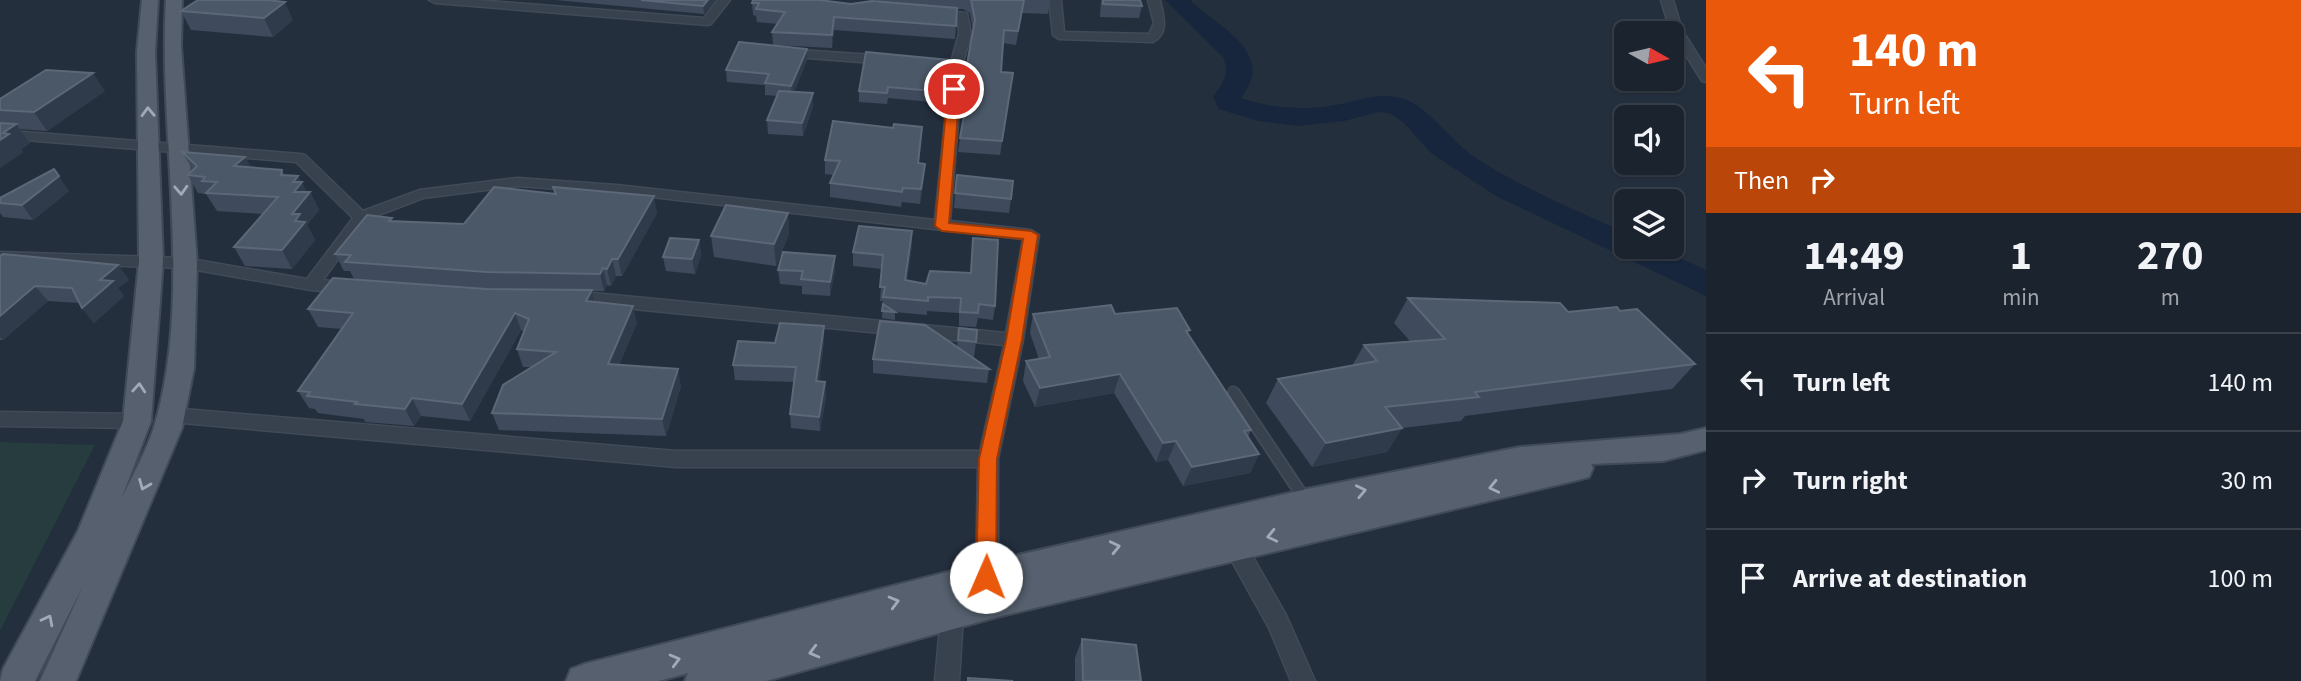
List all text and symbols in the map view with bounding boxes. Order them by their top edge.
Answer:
text: 140 m [1849,16,1978,86]
north arrow [1614,21,1684,91]
map controls [1614,21,1684,259]
icon: left [1734,28,1825,119]
pin [924,59,984,119]
icon: arrive [935,70,973,108]
text: Turn left [1849,81,1960,127]
button: sound [1614,105,1684,175]
one-way arrow [141,106,156,117]
icon: right [1803,161,1841,199]
text: Then [1734,162,1789,199]
one-way arrow [173,185,188,196]
button: layers [1614,189,1684,259]
text: 14:49 [1803,226,1905,286]
text: 1 [2010,226,2032,286]
text: 270 [2137,226,2204,286]
text: Arrival [1823,281,1885,314]
text: min [2002,281,2040,314]
text: m [2161,281,2180,314]
icon: left [1734,363,1772,401]
text: Turn left [1793,364,1890,401]
text: 140 m [2207,364,2273,401]
one-way arrow [132,382,147,393]
icon: right [1734,461,1772,499]
text: Turn right [1793,462,1908,499]
text: 30 m [2220,462,2273,499]
one-way arrow [138,478,152,490]
one-way arrow [1488,478,1500,493]
one-way arrow [1355,485,1367,500]
one-way arrow [1266,528,1278,543]
position arrow [949,540,1023,614]
one-way arrow [1109,541,1121,555]
icon: arrive [1734,559,1772,597]
text: Arrive at destination [1793,560,2027,597]
text: 100 m [2207,560,2273,597]
one-way arrow [888,595,900,610]
one-way arrow [39,615,53,628]
one-way arrow [808,643,820,658]
one-way arrow [668,654,680,669]

